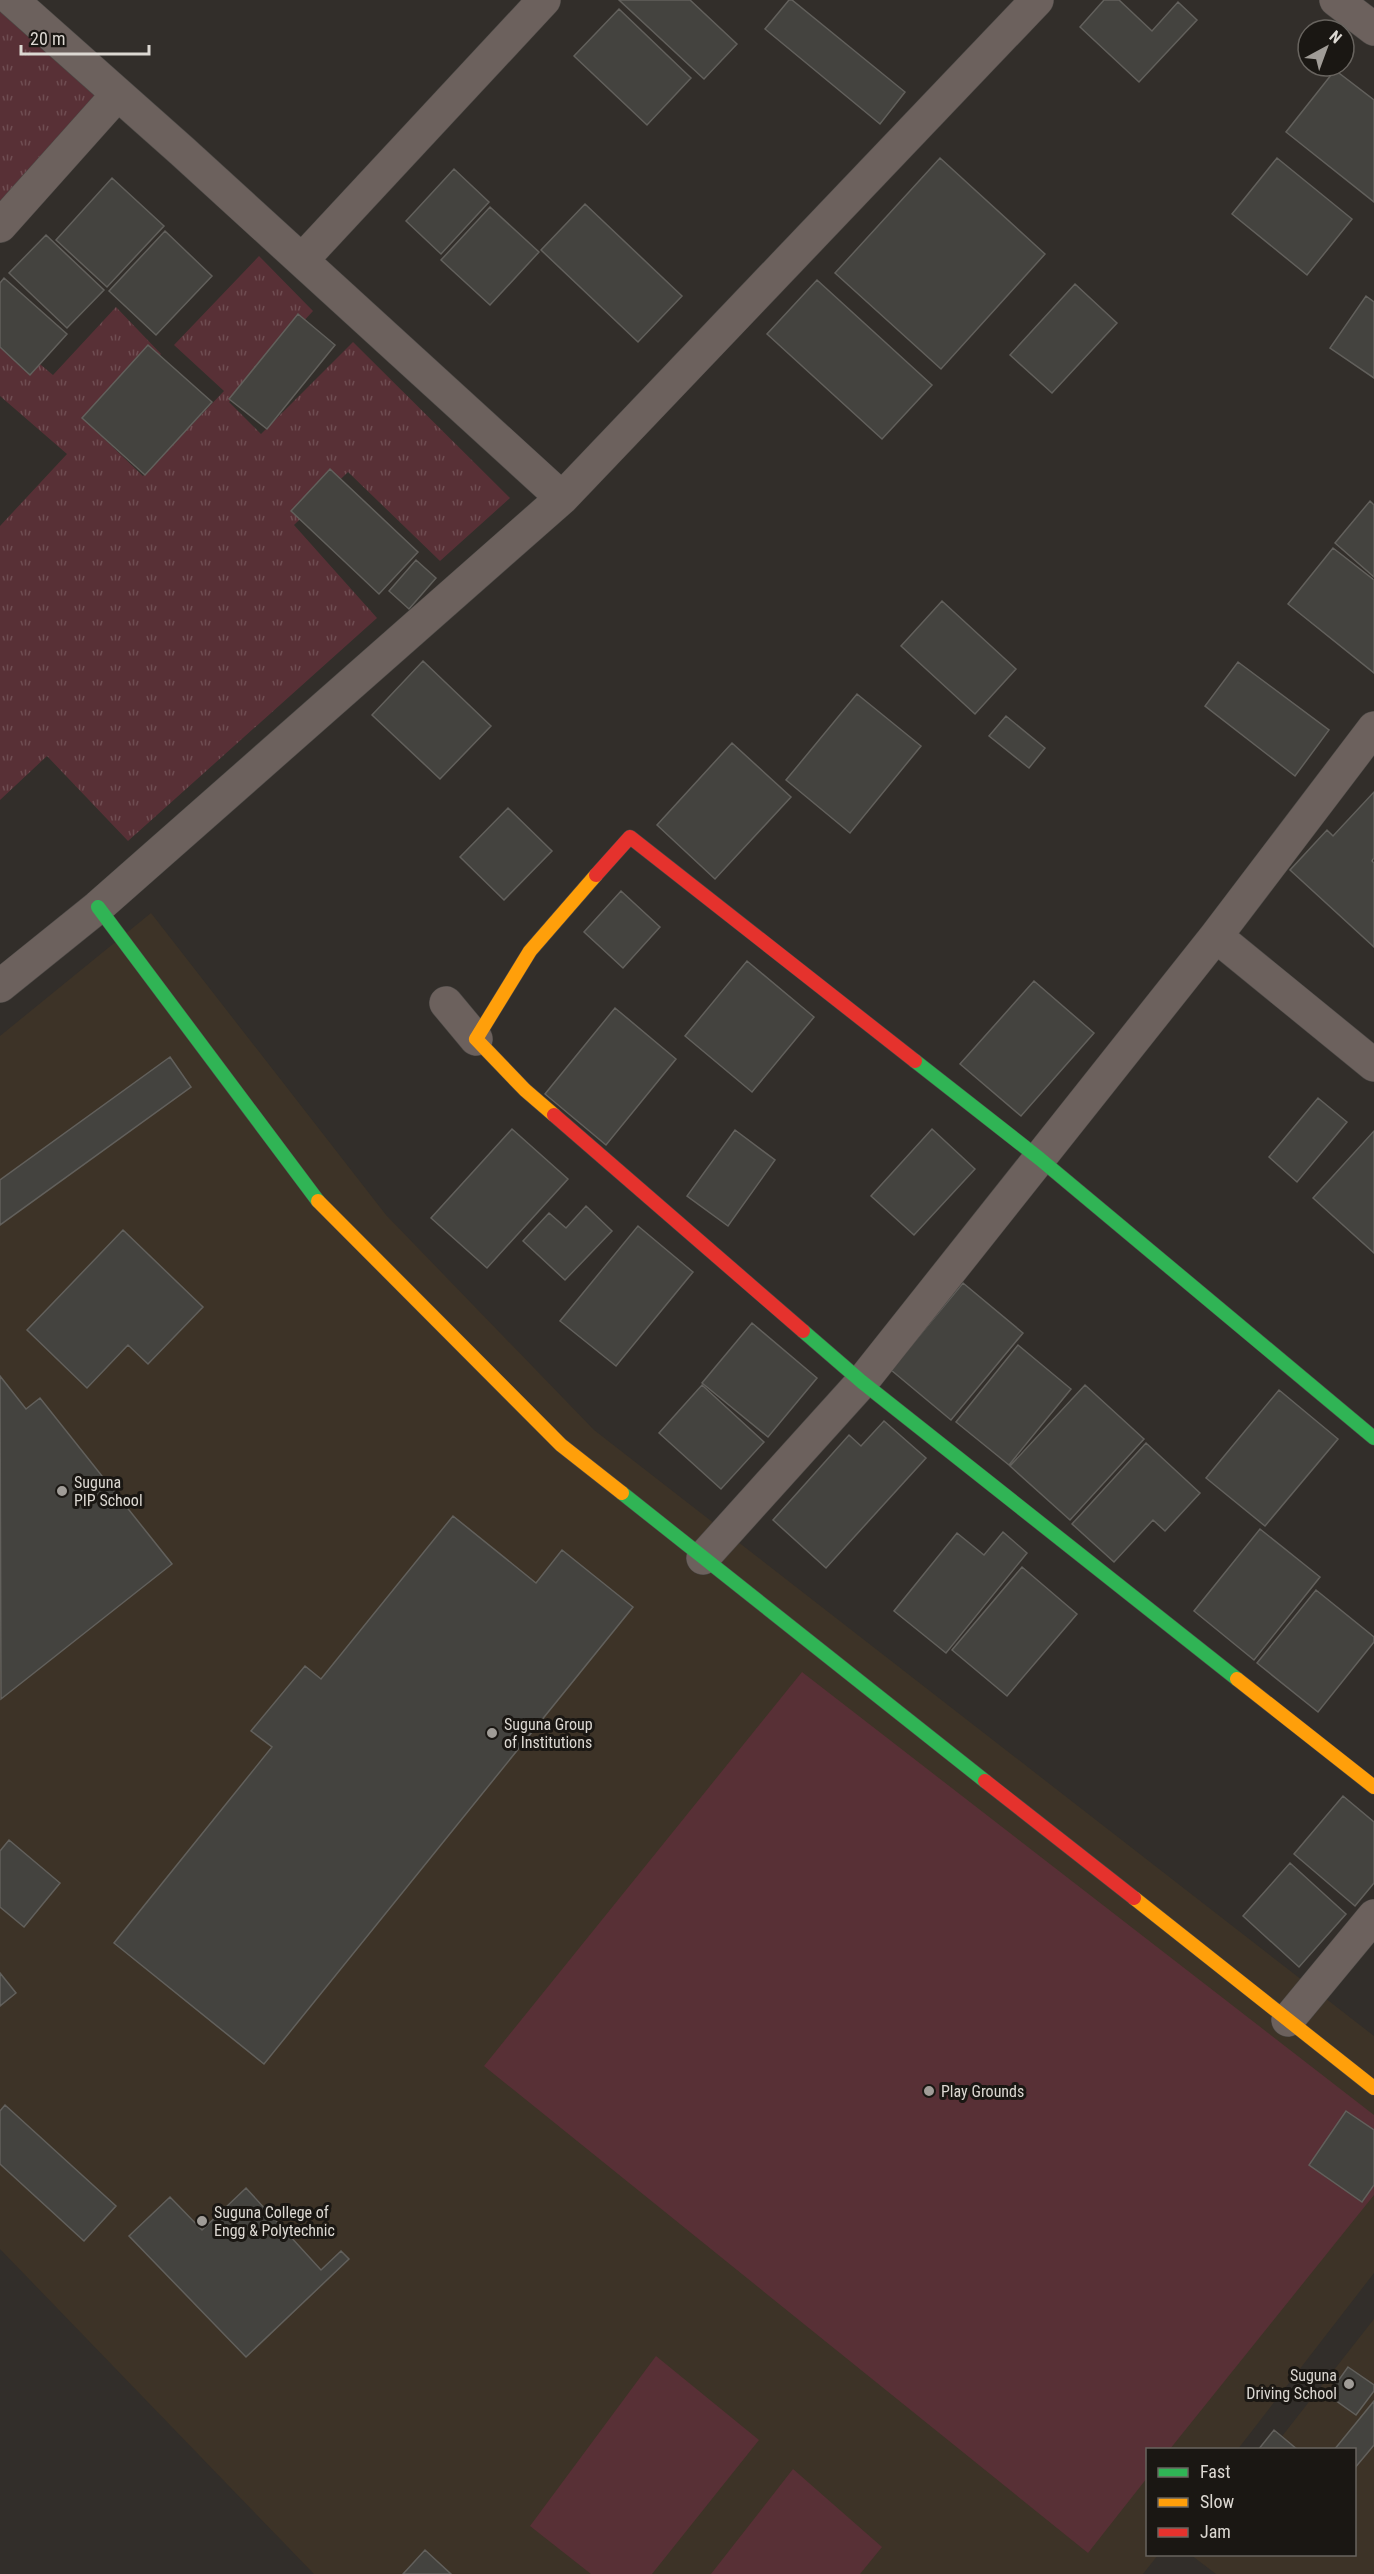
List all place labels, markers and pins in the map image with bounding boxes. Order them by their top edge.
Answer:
place label: Suguna PIP School [74,1473,143,1510]
marker: Suguna PIP School [55,1484,69,1498]
place label: Suguna Group of Institutions [504,1715,593,1752]
marker: Suguna Group of Institutions [485,1726,499,1740]
place label: Play Grounds [941,2082,1024,2101]
marker: Play Grounds [922,2084,936,2098]
place label: Suguna College of Engg & Polytechnic [214,2203,335,2240]
marker: Suguna College of Engg & Polytechnic [195,2214,209,2228]
place label: Suguna Driving School [1246,2366,1337,2403]
marker: Suguna Driving School [1342,2377,1356,2391]

